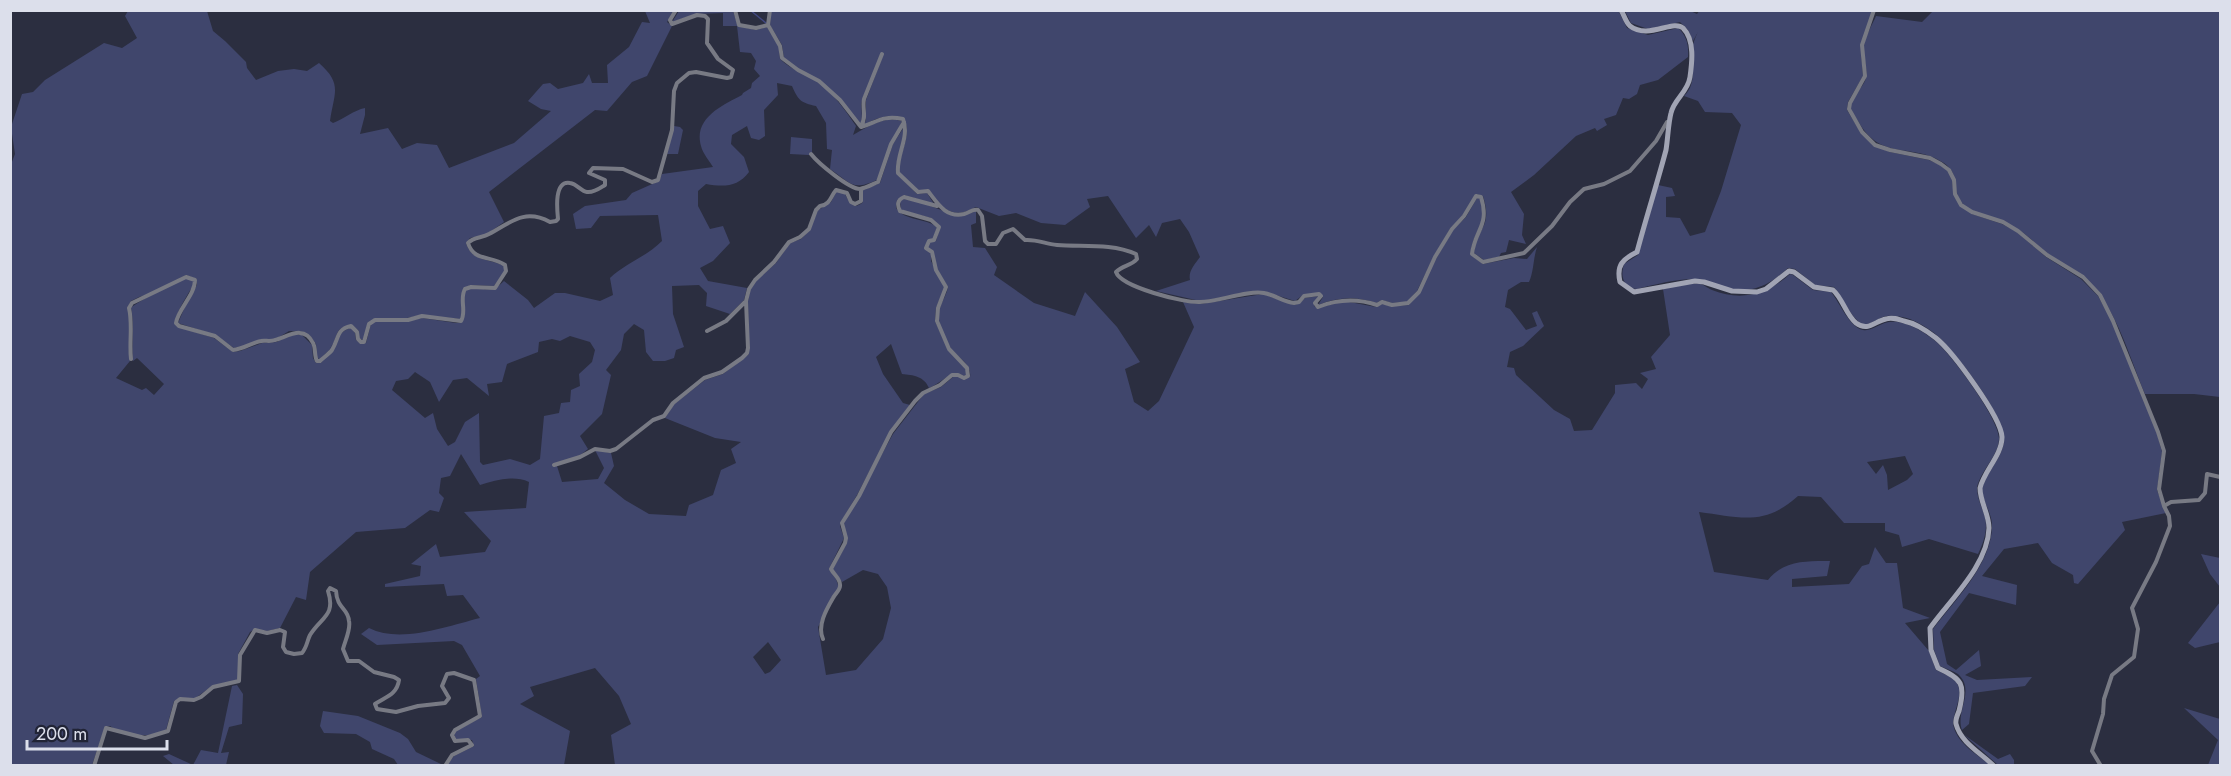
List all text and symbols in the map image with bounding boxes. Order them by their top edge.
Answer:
scale bar [27,713,166,751]
text: 200 m [36,721,87,747]

